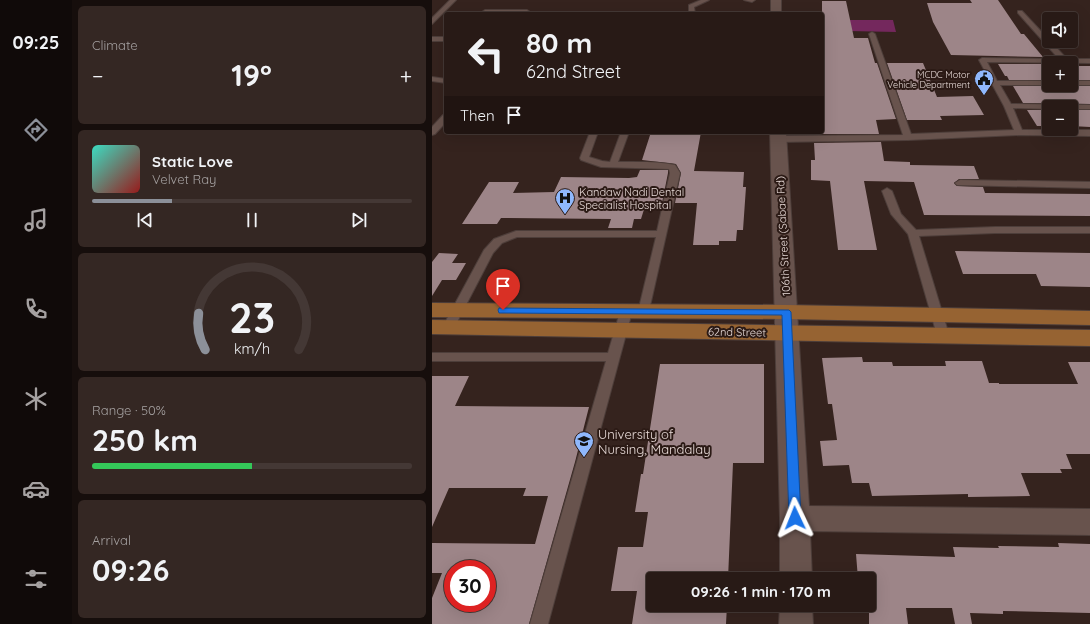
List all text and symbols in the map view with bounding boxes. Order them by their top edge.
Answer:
map controls [1042,12,1078,136]
button: sound [1042,12,1078,48]
text: 80 m [526,25,592,60]
icon: left [460,28,512,80]
text: 09:25 [13,31,59,54]
text: Climate [92,37,138,53]
text: 19° [231,56,272,94]
button: + [1042,56,1078,92]
text: 62nd Street [526,60,621,83]
text: − [92,62,103,90]
text: + [400,62,412,90]
public building icon: MCDC Motor Vehicle Department [973,68,995,96]
place label: MCDC Motor Vehicle Department [887,69,971,90]
button: − [1042,100,1078,136]
icon: arrive [503,104,525,126]
text: Then [460,106,495,125]
icon: directions [22,116,50,144]
text: Static Love [152,152,233,171]
text: Velvet Ray [152,171,217,187]
street label: 106th Street (Sabae Rd) [773,176,793,296]
place label: Kandaw Nadi Dental Specialist Hospital [579,185,684,212]
hospital icon: Kandaw Nadi Dental Specialist Hospital [554,187,576,215]
icon: music [22,206,50,234]
icon: previous [134,209,156,231]
icon: pause [241,209,263,231]
icon: next [348,209,370,231]
pin [486,269,520,310]
icon: arrive [492,275,514,297]
text: 23 [229,291,275,343]
icon: phone [22,295,50,323]
street label: 62nd Street [708,324,766,340]
text: km/h [234,340,270,358]
icon: climate [22,385,50,413]
text: Range · 50% [92,402,166,418]
text: 250 km [92,421,198,459]
place label: University of Nursing, Mandalay [598,426,711,457]
school or university icon: University of Nursing, Mandalay [573,430,595,458]
icon: car [22,475,50,503]
position arrow [774,497,816,539]
text: Arrival [92,532,131,548]
text: 09:26 [92,551,169,589]
speed limit sign: 30 [444,560,496,612]
icon: filters [22,565,50,593]
text: 09:26 · 1 min · 170 m [691,582,831,601]

